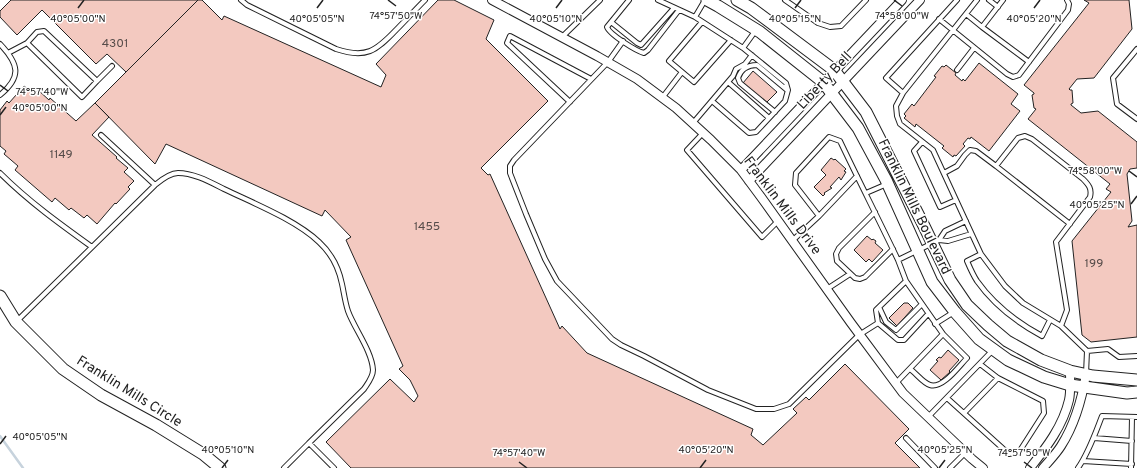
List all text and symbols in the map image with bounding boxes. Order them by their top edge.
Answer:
text: 74°57'50"W [369,10,423,23]
text: 74°58'00"W [875,10,929,23]
text: 40°05'00"N [50,13,106,26]
text: 40°05'05"N [289,13,345,26]
text: 40°05'10"N [530,13,582,26]
text: 40°05'15"N [769,13,821,26]
text: 40°05'20"N [1006,13,1062,26]
house number: 4301 [102,36,128,52]
street label: Liberty Bell [794,49,856,113]
text: 74°57'40"W [15,86,69,99]
text: 40°05'00"N [12,102,68,115]
street label: Franklin Mills Boulevard [874,137,954,277]
house number: 1149 [49,147,73,163]
street label: Franklin Mills Drive [740,154,824,258]
text: 74°58'00"W [1068,165,1122,178]
text: 40°05'25"N [1070,199,1124,212]
house number: 1455 [414,219,440,235]
house number: 199 [1085,256,1103,272]
street label: Franklin Mills Circle [73,353,185,431]
text: 40°05'05"N [12,431,68,444]
text: 40°05'10"N [202,444,254,457]
text: 40°05'20"N [678,444,734,457]
text: 40°05'25"N [918,444,972,457]
text: 74°57'40"W [492,447,546,460]
text: 74°57'50"W [997,447,1051,460]

